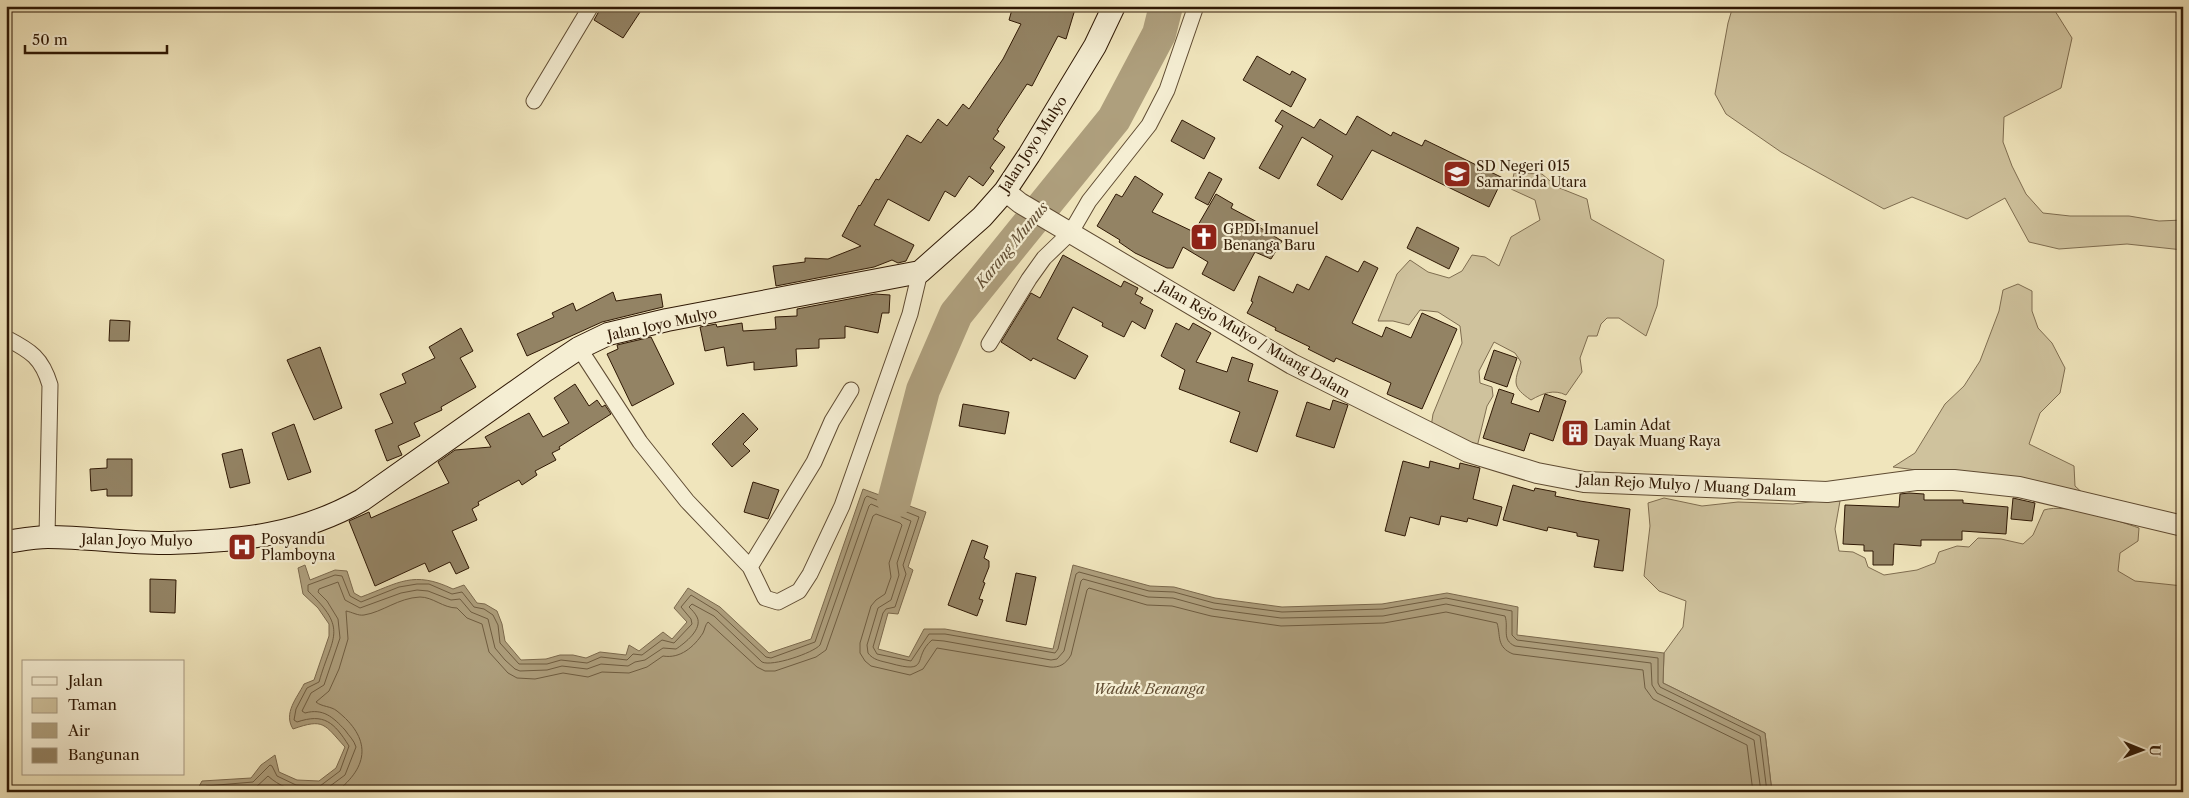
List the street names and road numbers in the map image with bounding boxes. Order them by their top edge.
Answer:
street label: Jalan Joyo Mulyo [994,92,1071,197]
street label: Jalan Rejo Mulyo / Muang Dalam [1153,276,1353,401]
street label: Jalan Joyo Mulyo [604,304,718,345]
street label: Jalan Rejo Mulyo / Muang Dalam [1575,470,1797,500]
street label: Jalan Joyo Mulyo [79,530,193,550]

